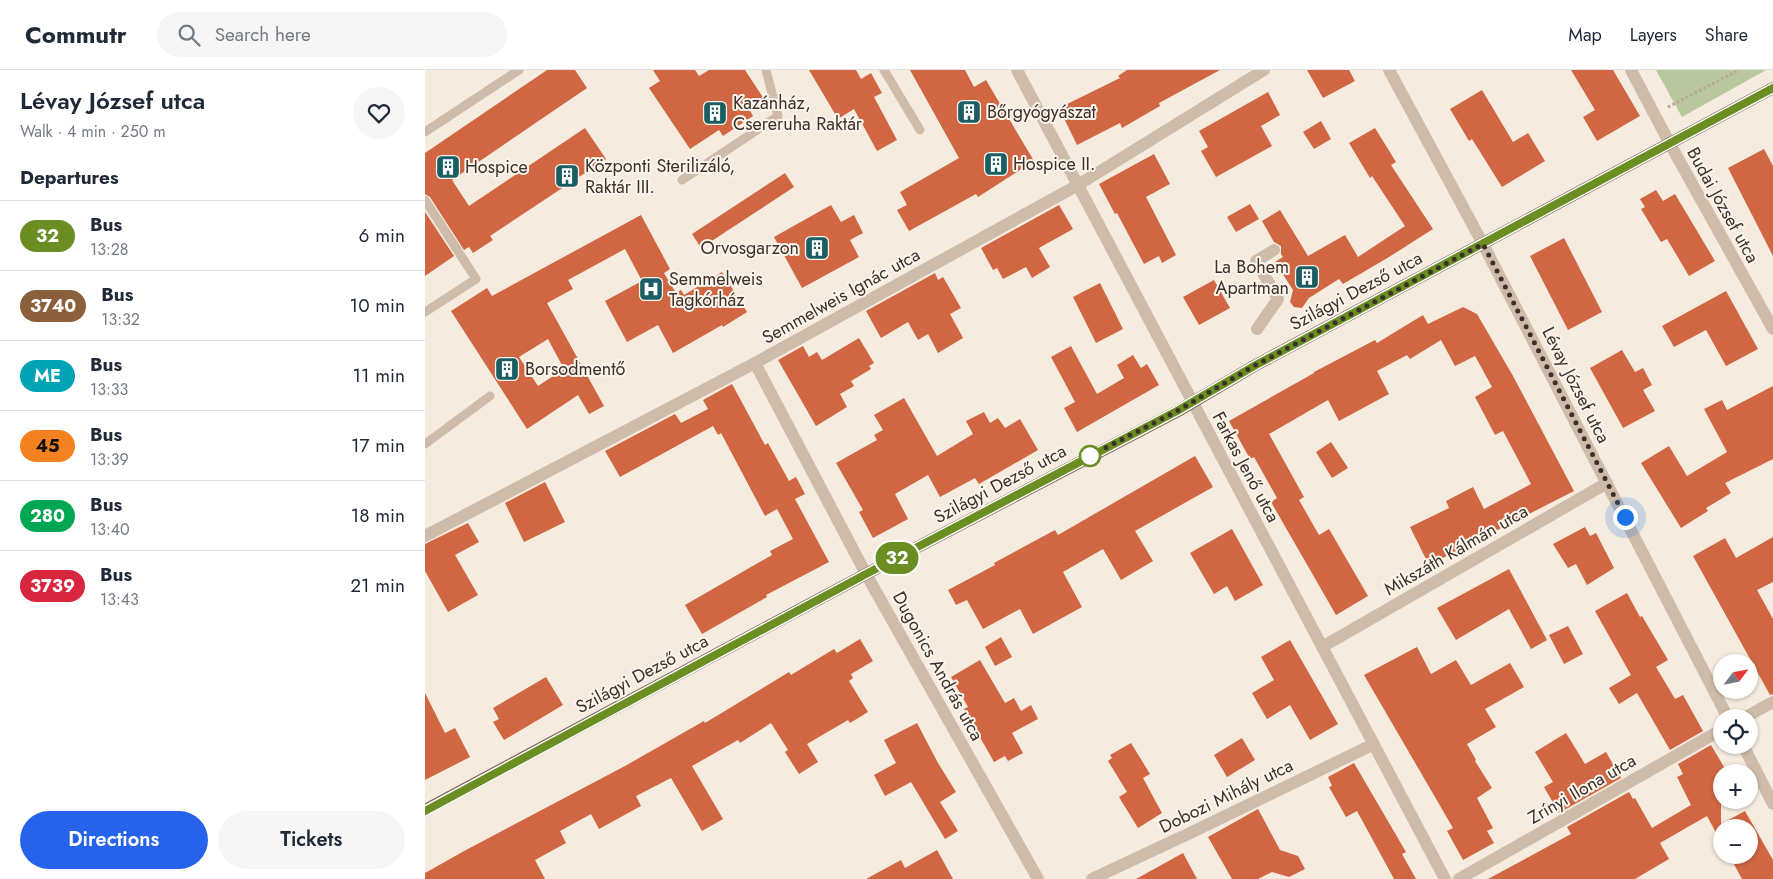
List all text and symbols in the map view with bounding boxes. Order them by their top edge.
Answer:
search box [157,12,507,57]
text: Commutr [25,17,127,52]
icon: search [175,21,203,49]
text: Search here [215,21,311,48]
text: Map [1568,22,1602,48]
text: Layers [1630,22,1677,48]
text: Share [1705,22,1748,48]
text: Lévay József utca [20,83,205,118]
button: heart [353,87,405,139]
place label: Kazánház, Csereruha Raktár [733,90,863,137]
building icon: Bőrgyógyászat [956,99,982,125]
place label: Bőrgyógyászat [987,99,1097,125]
building icon: Kazánház, Csereruha Raktár [702,100,728,126]
text: Walk · 4 min · 250 m [20,120,166,143]
street label: Budai József utca [1680,142,1766,268]
building icon: Hospice II. [983,151,1009,177]
place label: Hospice II. [1013,151,1095,177]
place label: Központi Sterilizáló, Raktár III. [585,153,735,200]
building icon: Hospice [435,154,461,180]
place label: Hospice [465,154,528,180]
building icon: Központi Sterilizáló, Raktár III. [554,163,580,189]
text: Departures [20,164,119,191]
text: Bus [90,211,122,238]
text: 6 min [359,222,405,249]
text: 32 [36,223,59,249]
place label: Orvosgarzon [700,235,799,261]
building icon: Orvosgarzon [804,235,830,261]
text: 13:28 [90,238,129,261]
street label: Semmelweis Ignác utca [757,242,925,350]
street label: Szilágyi Dezső utca [1285,245,1427,337]
place label: La Bohem Apartman [1214,254,1289,301]
building icon: La Bohem Apartman [1294,264,1320,290]
place label: Semmelweis Tagkórház [669,266,763,313]
hospital icon: Semmelweis Tagkórház [638,276,664,302]
text: Bus [101,281,133,308]
text: 10 min [350,292,405,319]
text: 3740 [30,293,76,319]
text: 13:32 [101,308,140,331]
street label: Lévay József utca [1536,322,1616,448]
text: Bus [90,351,122,378]
building icon: Borsodmentő [494,356,520,382]
place label: Borsodmentő [525,356,625,382]
text: 11 min [352,362,405,389]
text: ME [34,363,61,389]
text: 13:33 [90,378,128,401]
street label: Farkas Jenő utca [1206,407,1286,527]
text: Bus [90,421,122,448]
text: 17 min [351,432,405,459]
text: 45 [35,433,60,459]
street label: Szilágyi Dezső utca [929,438,1071,530]
unlabelled marker [1079,445,1101,467]
text: 13:39 [90,448,129,471]
text: Bus [90,491,122,518]
street label: Mikszáth Kálmán utca [1379,498,1533,602]
text: 18 min [351,502,405,529]
text: 280 [30,503,65,529]
your location [1613,505,1638,530]
text: 13:40 [90,518,130,541]
line badge: 32 [875,542,919,574]
text: 32 [886,545,909,571]
text: Bus [100,561,132,588]
text: 21 min [350,572,405,599]
text: 3739 [30,573,75,599]
street label: Dugonics András utca [886,587,990,745]
text: 13:43 [100,588,139,611]
street label: Szilágyi Dezső utca [571,628,713,720]
north arrow [1713,654,1757,699]
map controls [1713,654,1758,864]
button: locate [1713,709,1758,754]
street label: Zrínyi Ilona utca [1523,748,1641,830]
street label: Dobozi Mihály utca [1155,752,1297,840]
button: + [1713,764,1758,809]
button: Directions [20,811,208,869]
button: Tickets [218,811,405,869]
button: − [1713,819,1758,864]

